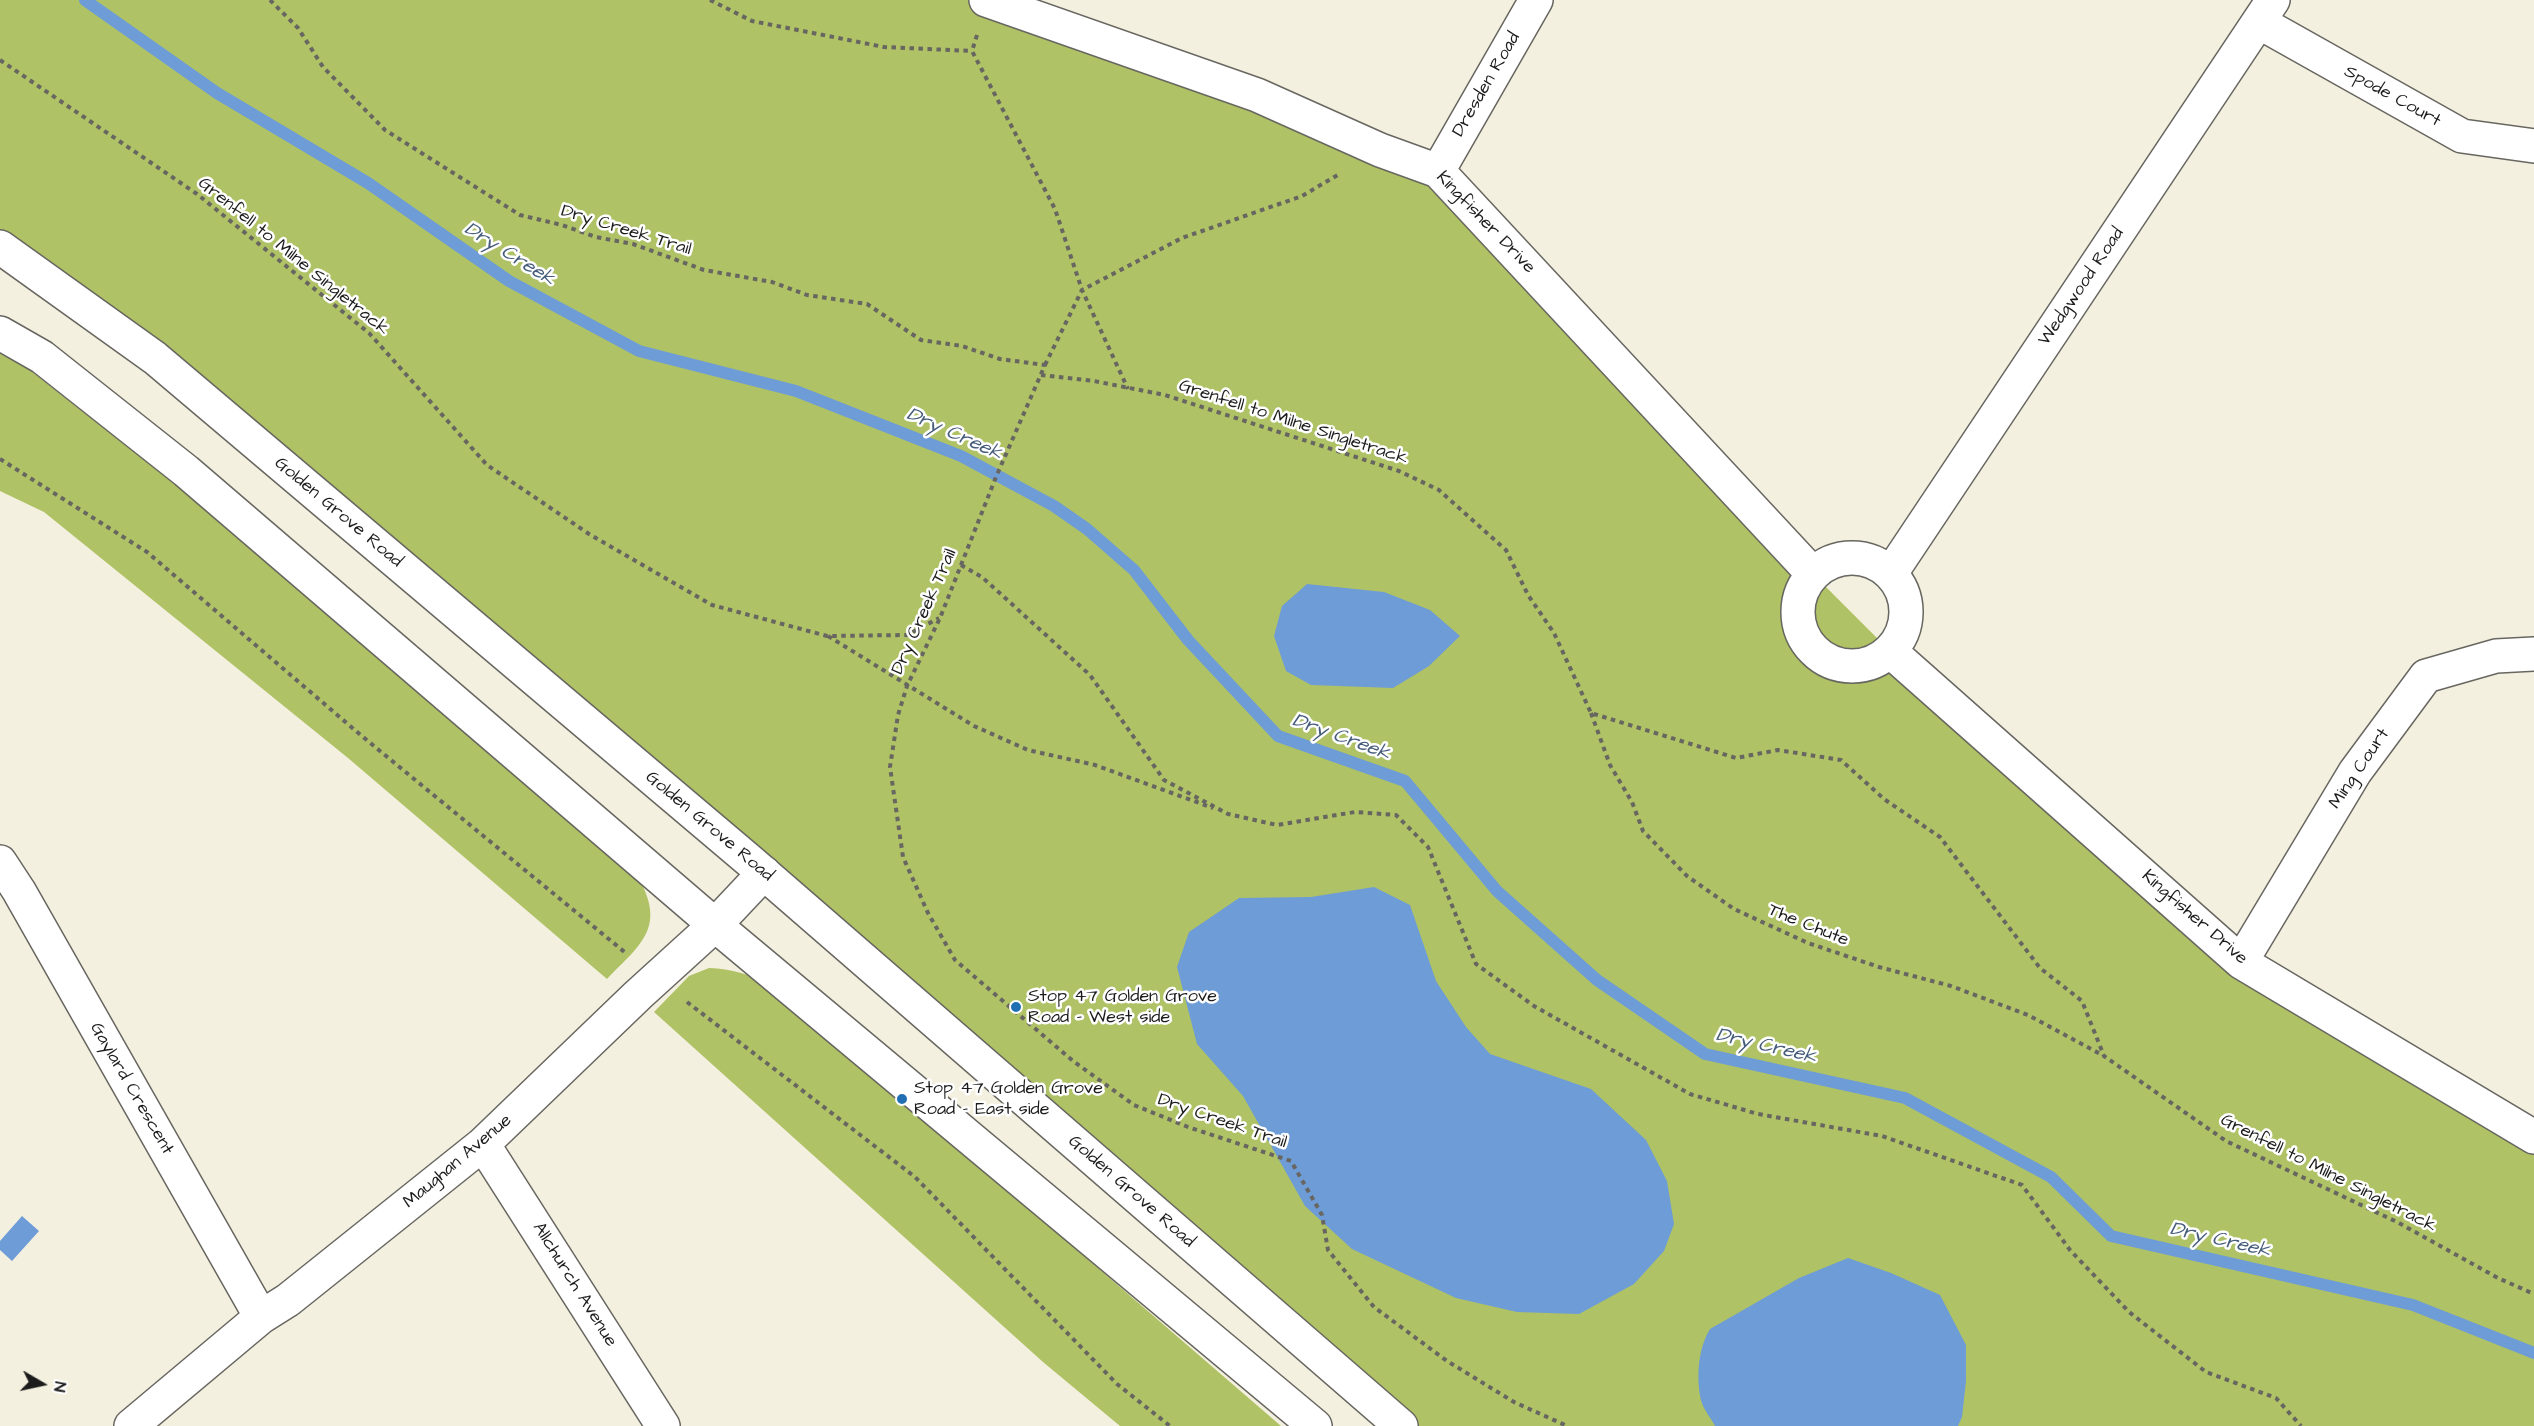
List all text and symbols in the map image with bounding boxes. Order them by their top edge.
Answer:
street label: Dresden Road [1448,29,1526,141]
street label: Spode Court [2340,62,2444,132]
street label: Kingfisher Drive [1431,167,1539,279]
street label: Grenfell to Milne Singletrack [193,173,393,341]
street label: Dry Creek Trail [558,201,694,261]
water label: Dry Creek [459,218,559,292]
street label: Wedgwood Road [2035,224,2129,350]
street label: Grenfell to Milne Singletrack [1176,376,1410,470]
water label: Dry Creek [902,403,1006,467]
street label: Golden Grove Road [269,453,407,573]
street label: Dry Creek Trail [888,546,962,678]
water label: Dry Creek [1289,709,1393,767]
street label: Ming Court [2325,725,2395,813]
street label: Golden Grove Road [640,767,778,887]
street label: Kingfisher Drive [2137,866,2251,970]
street label: The Chute [1765,900,1851,952]
place label: Stop 47 Golden Grove Road - West side [1028,986,1217,1028]
marker: Stop 47 Golden Grove Road - West side [1009,1000,1023,1014]
street label: Gaylard Crescent [84,1019,178,1159]
water label: Dry Creek [1714,1024,1818,1070]
place label: Stop 47 Golden Grove Road - East side [914,1078,1103,1120]
street label: Dry Creek Trail [1155,1090,1289,1154]
marker: Stop 47 Golden Grove Road - East side [895,1092,909,1106]
street label: Maughan Avenue [399,1110,517,1214]
street label: Grenfell to Milne Singletrack [2216,1110,2440,1238]
street label: Golden Grove Road [1063,1131,1199,1253]
water label: Dry Creek [2168,1218,2272,1264]
street label: Allchurch Avenue [527,1219,621,1351]
north arrow [12,1354,72,1414]
text: N [48,1380,71,1393]

